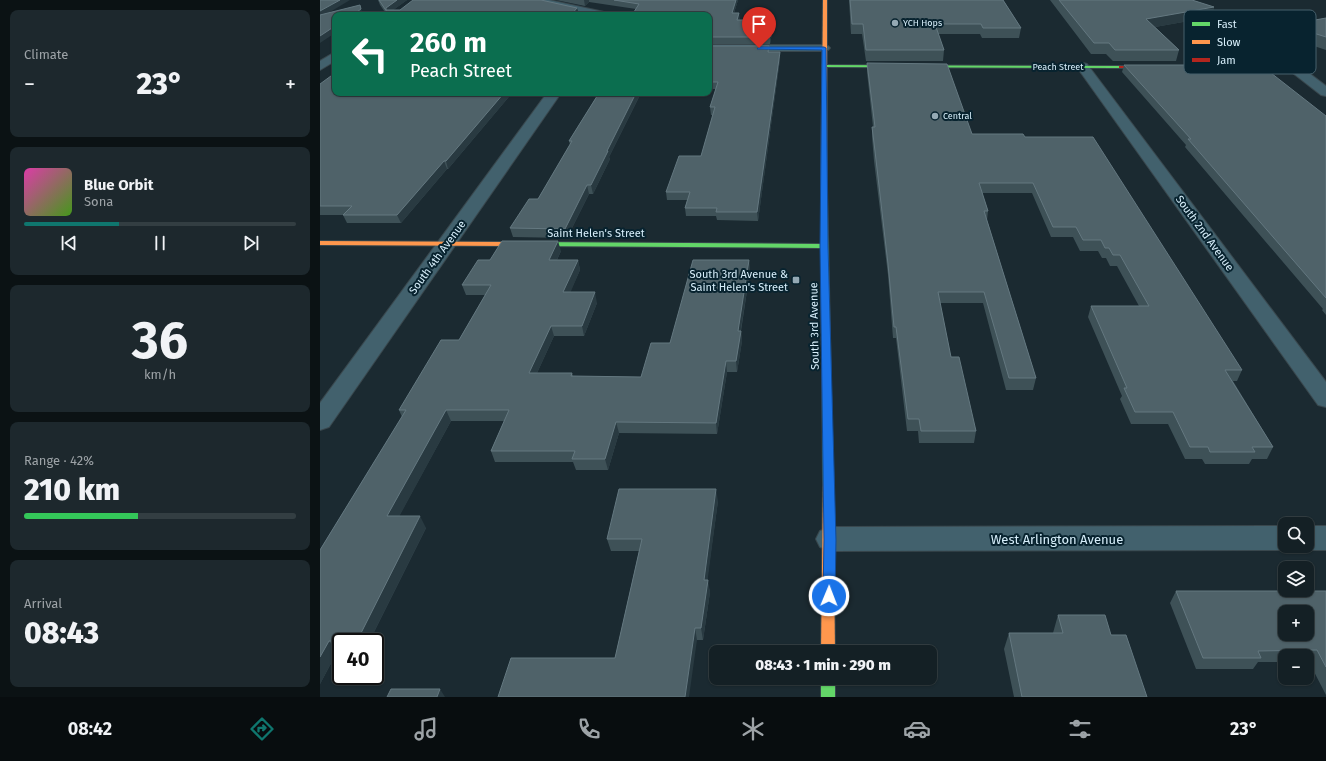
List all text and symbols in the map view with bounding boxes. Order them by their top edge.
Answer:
pin [742,7.0,776,48]
legend [1184,10,1316,74]
icon: arrive [748,13,770,35]
marker: YCH Hops [890,18,900,28]
place label: YCH Hops [903,18,942,28]
text: Fast [1217,18,1237,31]
text: 260 m [410,26,487,59]
icon: left [344,28,396,80]
text: Slow [1217,36,1241,49]
text: Climate [24,47,68,62]
text: Jam [1217,54,1236,67]
text: Peach Street [410,60,512,82]
street label: Peach Street [1032,62,1084,72]
text: 23° [137,66,183,102]
text: − [24,71,35,98]
text: + [285,71,296,98]
marker: Central [930,111,940,121]
place label: Central [943,111,972,121]
text: Blue Orbit [84,176,153,194]
street label: South 2nd Avenue [1173,193,1236,274]
text: Sona [84,194,113,209]
street label: South 4th Avenue [406,218,468,297]
street label: Saint Helen's Street [547,227,645,240]
icon: previous [58,232,80,254]
icon: pause [149,232,171,254]
icon: next [240,232,262,254]
place label: South 3rd Avenue & Saint Helen's Street [690,268,788,294]
marker: South 3rd Avenue & Saint Helen's Street [791,275,801,285]
street label: South 3rd Avenue [807,282,822,370]
text: 36 [132,309,188,372]
text: km/h [144,367,176,382]
text: Range · 42% [24,453,94,468]
text: 210 km [24,472,120,508]
map controls [1278,517,1314,685]
button: search [1278,517,1314,553]
street label: West Arlington Avenue [991,532,1123,547]
button: layers [1278,561,1314,597]
position arrow [808,575,850,617]
text: Arrival [24,596,62,611]
button: + [1278,605,1314,641]
text: 08:43 [24,615,99,651]
speed limit sign: 40 [332,633,384,685]
button: − [1278,649,1314,685]
text: 08:43 · 1 min · 290 m [755,656,891,674]
icon: directions [248,715,276,743]
icon: music [412,715,440,743]
icon: phone [575,715,603,743]
icon: climate [739,715,767,743]
icon: car [903,715,931,743]
icon: filters [1066,715,1094,743]
text: 08:42 [68,718,112,740]
text: 23° [1230,718,1258,740]

